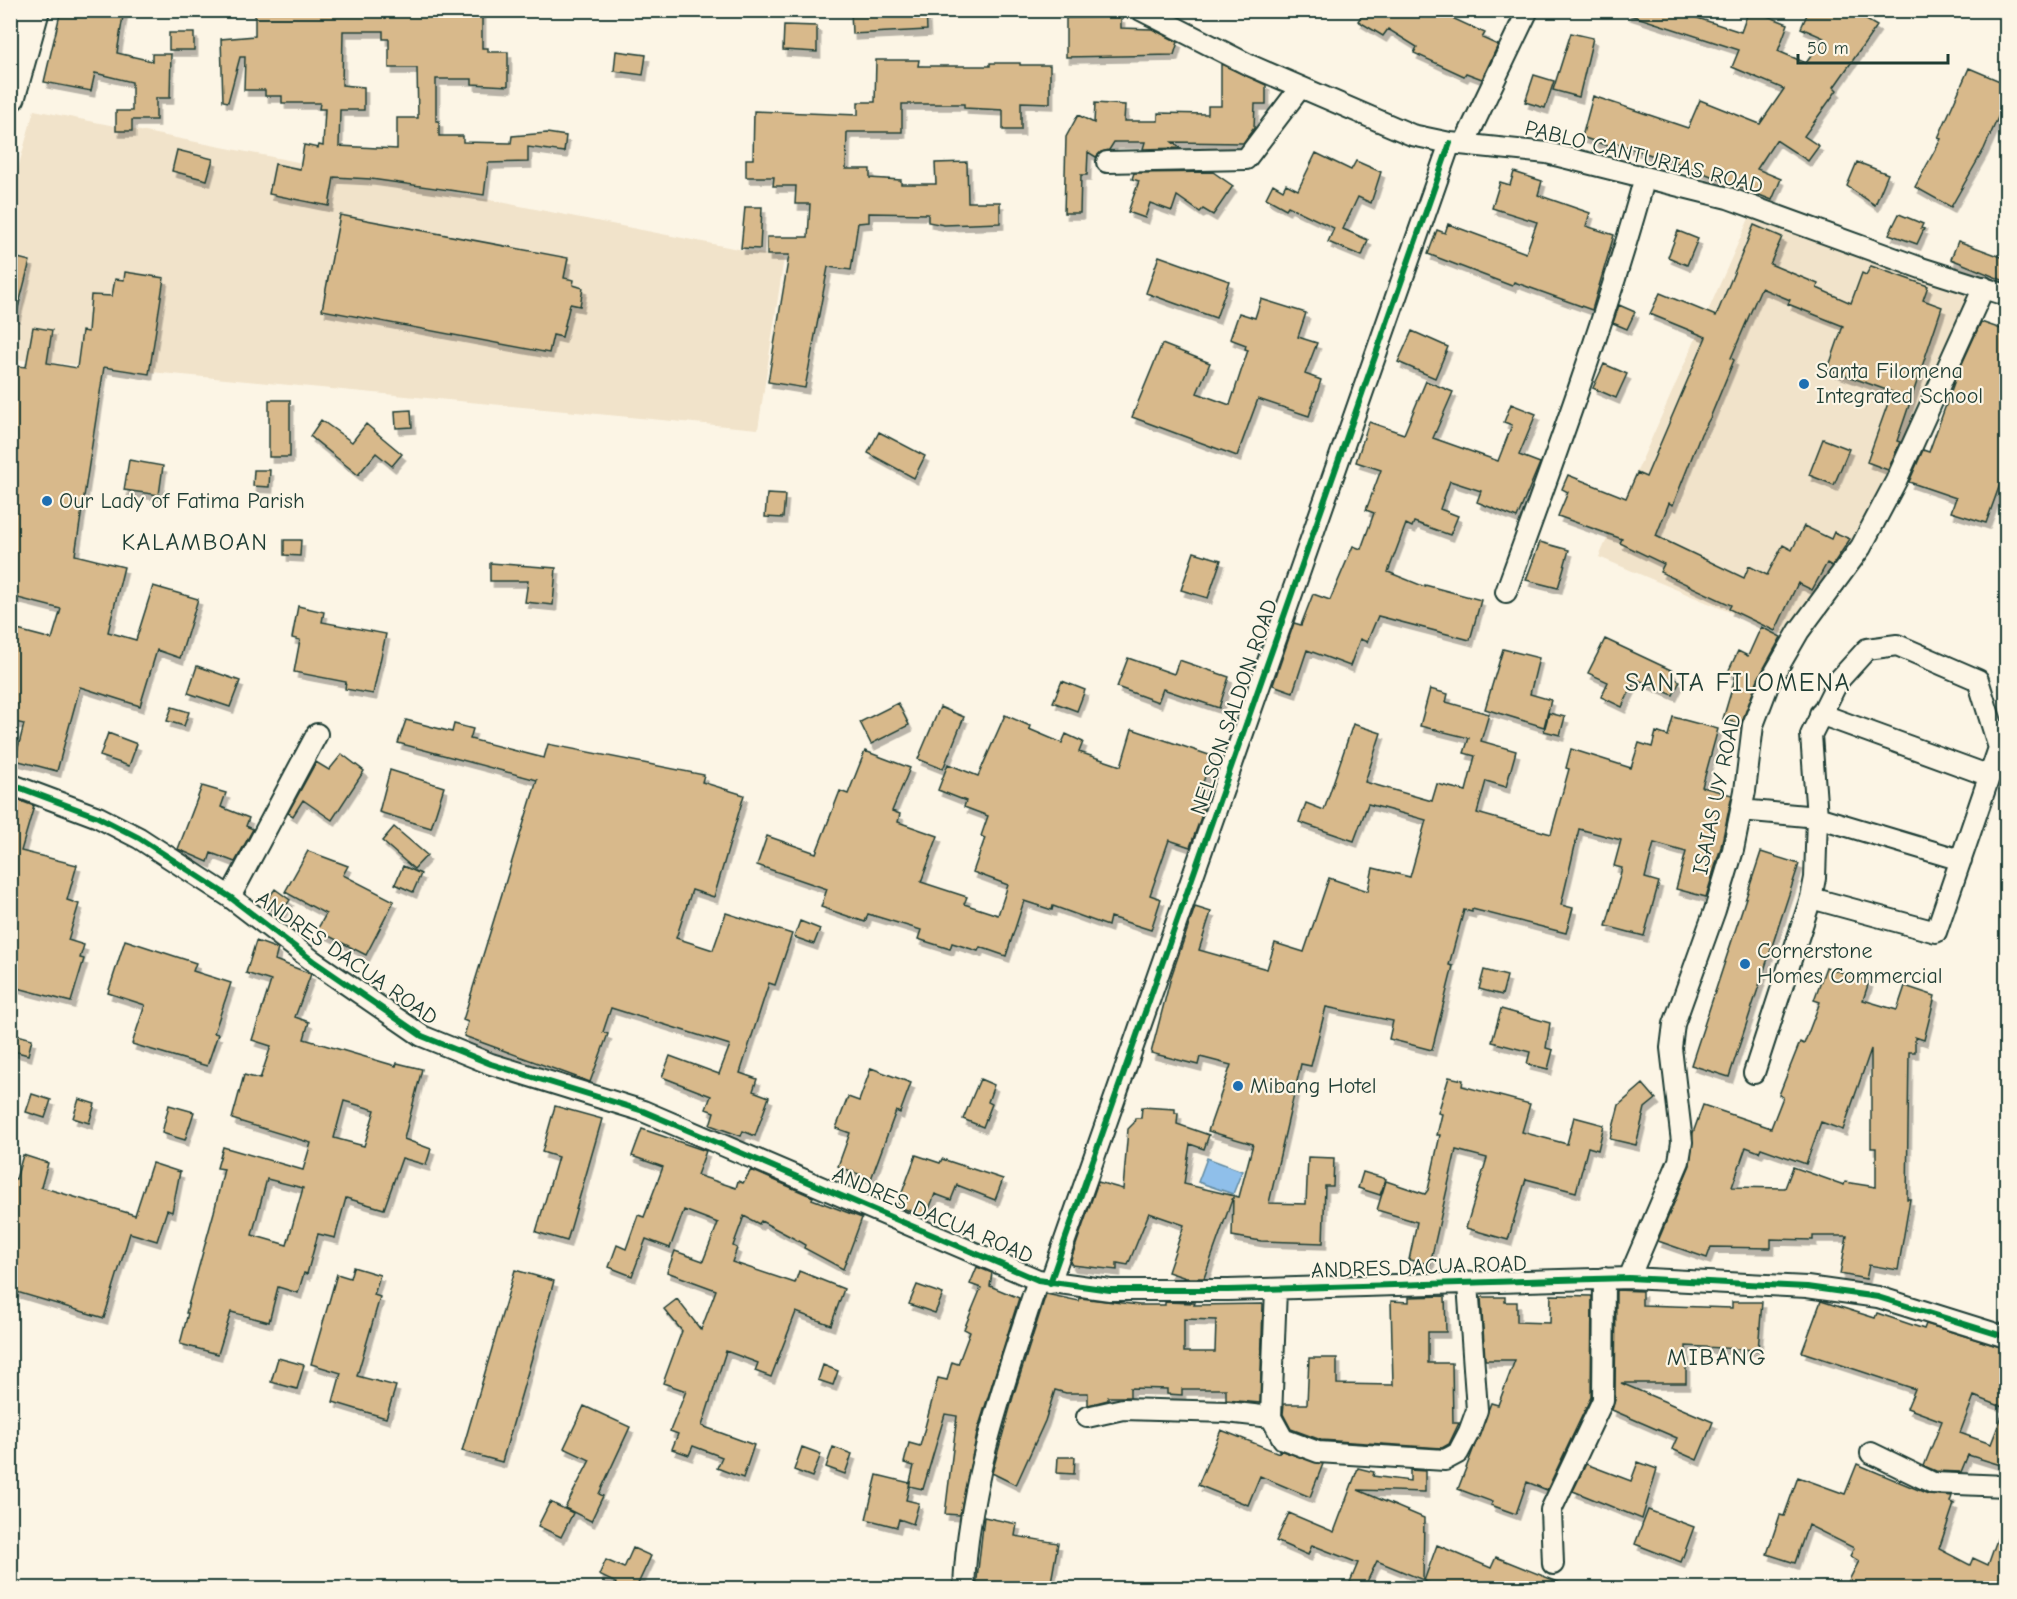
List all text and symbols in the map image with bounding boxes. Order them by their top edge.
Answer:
scale bar [1798,27,1948,65]
text: 50 m [1807,38,1849,59]
street label: PABLO CANTURIAS ROAD [1522,115,1766,199]
place label: Santa Filomena Integrated School [1816,358,1983,409]
marker: Santa Filomena Integrated School [1797,377,1811,391]
place label: Our Lady of Fatima Parish [59,488,305,514]
marker: Our Lady of Fatima Parish [40,494,54,508]
district label: KALAMBOAN [122,528,268,556]
street label: NELSON SALDON ROAD [1185,596,1283,818]
district label: SANTA FILOMENA [1625,668,1851,698]
street label: ISAIAS UY ROAD [1687,711,1747,877]
street label: ANDRES DACUA ROAD [251,885,443,1031]
place label: Cornerstone Homes Commercial [1757,938,1943,989]
marker: Cornerstone Homes Commercial [1738,957,1752,971]
place label: Mibang Hotel [1250,1073,1377,1099]
marker: Mibang Hotel [1231,1079,1245,1093]
street label: ANDRES DACUA ROAD [829,1161,1037,1269]
street label: ANDRES DACUA ROAD [1311,1250,1527,1284]
district label: MIBANG [1667,1343,1767,1371]

